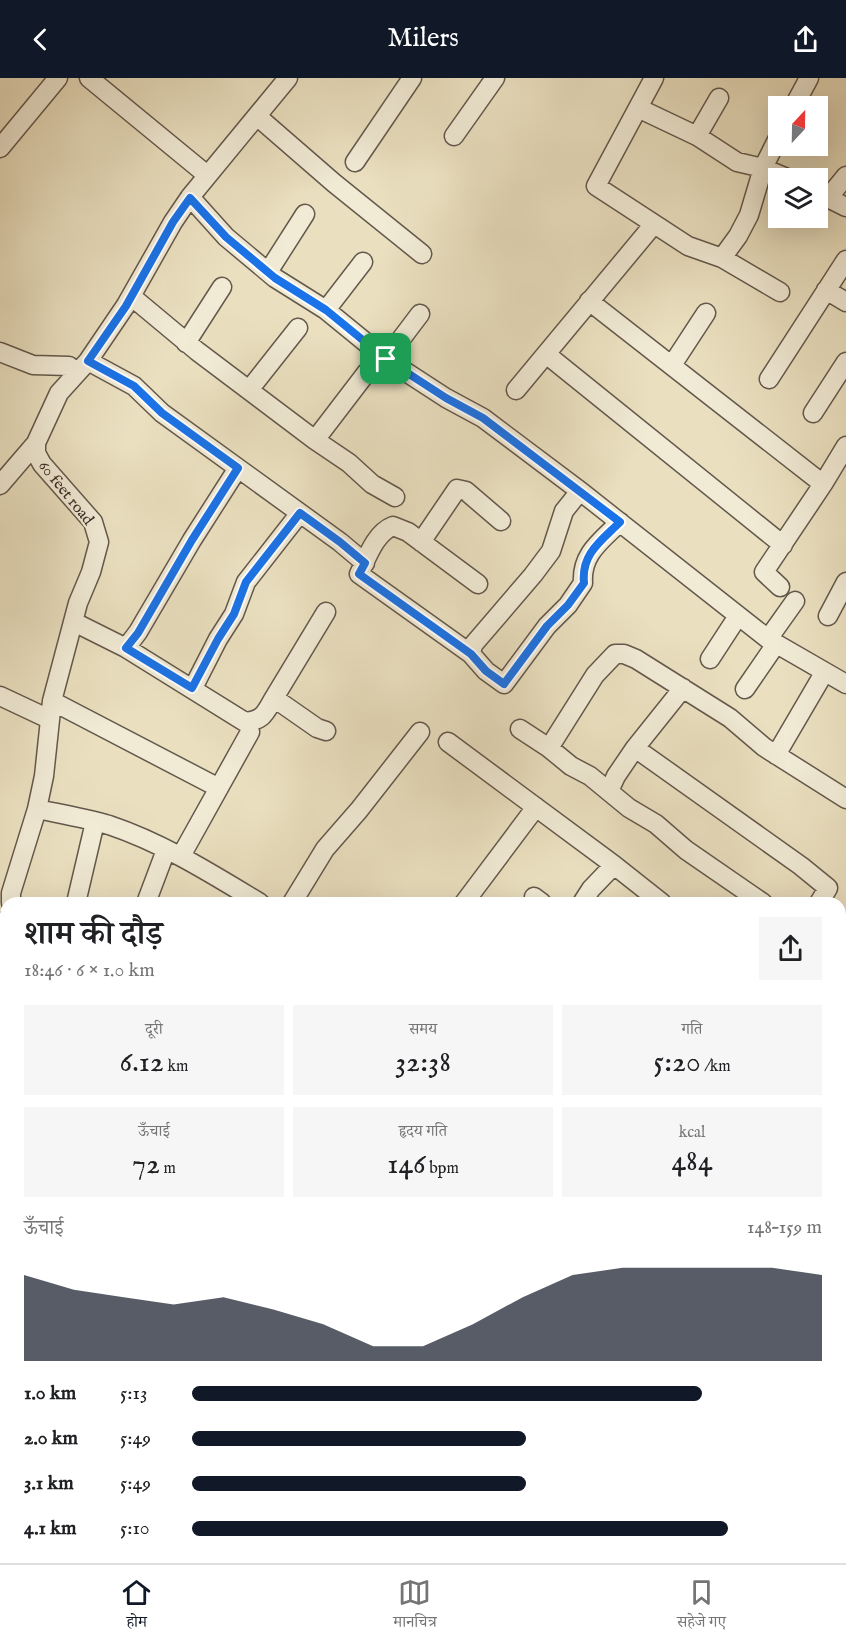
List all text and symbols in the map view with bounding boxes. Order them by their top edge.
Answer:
text: Milers [387,22,459,56]
icon: back [24,23,57,56]
icon: share [789,23,822,56]
north arrow [768,96,828,156]
map controls [768,96,828,228]
button: layers [768,168,828,228]
pin [360,333,411,384]
icon: arrive [369,342,402,375]
street label: 60 feet road [33,457,98,530]
text: शाम की दौड़ [24,914,163,956]
button: share [759,917,822,980]
text: 18:46 · 6 × 1.0 km [24,958,155,983]
text: दूरी [145,1020,163,1040]
text: समय [409,1020,437,1040]
text: गति [682,1020,702,1040]
text: 6.12 [120,1044,164,1082]
text: 32:38 [395,1044,451,1082]
text: 5:20 [653,1044,701,1082]
text: km [164,1057,188,1077]
text: /km [701,1057,731,1077]
text: ऊँचाई [138,1122,170,1142]
text: हृदय गति [399,1122,447,1142]
text: kcal [679,1123,705,1143]
text: 484 [671,1143,713,1181]
text: 72 [132,1146,160,1184]
text: 146 [387,1146,426,1184]
text: m [160,1159,176,1179]
text: bpm [426,1159,459,1179]
text: 148–159 m [747,1215,822,1240]
text: ऊँचाई [24,1216,63,1241]
text: 1.0 km [24,1381,76,1406]
text: 5:13 [120,1381,147,1406]
text: 2.0 km [24,1426,78,1451]
text: 5:49 [120,1426,151,1451]
text: 3.1 km [24,1471,74,1496]
text: 5:49 [120,1471,151,1496]
text: 4.1 km [24,1516,77,1541]
text: 5:10 [120,1516,150,1541]
tab: होम [120,1576,153,1637]
tab: मानचित्र [393,1576,437,1637]
tab: सहेजे गए [677,1576,726,1637]

